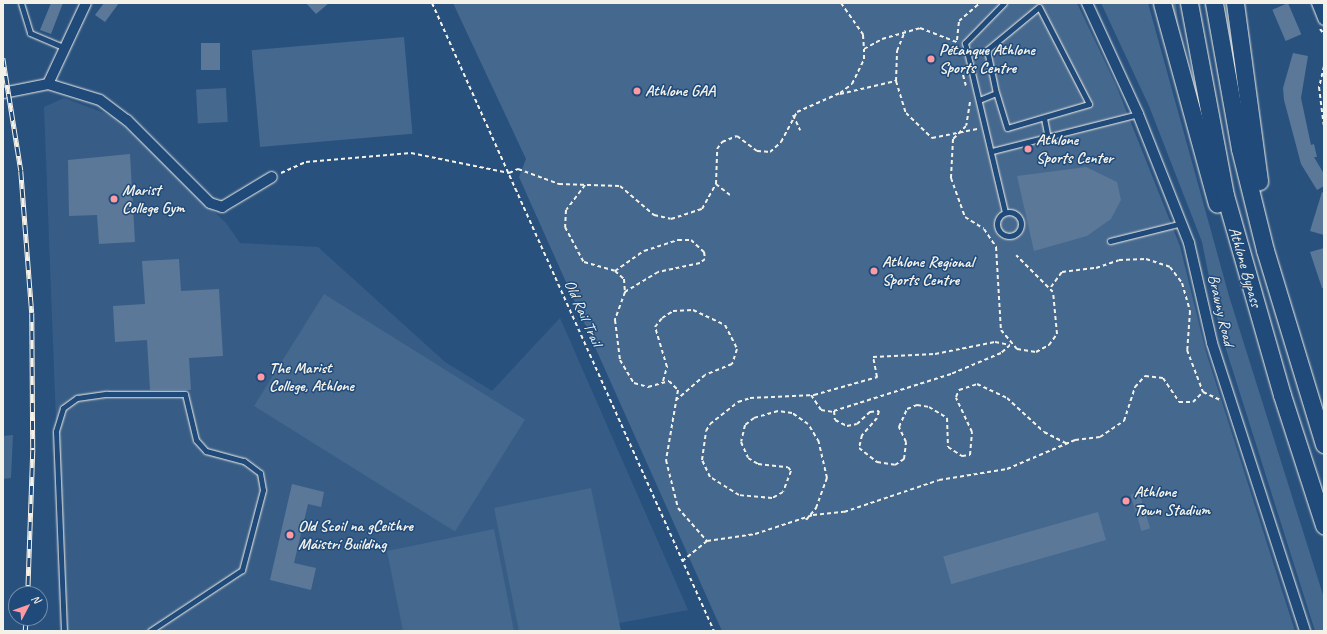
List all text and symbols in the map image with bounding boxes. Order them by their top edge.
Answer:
place label: Pétanque Athlone Sports Centre [939,40,1035,78]
marker: Pétanque Athlone Sports Centre [926,54,936,64]
place label: Athlone GAA [645,81,715,101]
marker: Athlone GAA [632,86,642,96]
place label: Athlone Sports Center [1036,130,1113,168]
marker: Athlone Sports Center [1023,144,1033,154]
place label: Marist College Gym [122,180,185,218]
marker: Marist College Gym [109,194,119,204]
street label: Athlone Bypass [1224,224,1266,310]
place label: Athlone Regional Sports Centre [882,252,974,290]
marker: Athlone Regional Sports Centre [869,266,879,276]
street label: Brawny Road [1203,272,1239,348]
street label: Old Rail Trail [560,277,606,349]
place label: The Marist College, Athlone [269,358,354,396]
marker: The Marist College, Athlone [256,372,266,382]
place label: Athlone Town Stadium [1134,482,1210,520]
marker: Athlone Town Stadium [1121,496,1131,506]
place label: Old Scoil na gCeithre Máistrí Building [298,516,413,554]
marker: Old Scoil na gCeithre Máistrí Building [285,530,295,540]
north arrow [8,586,48,626]
text: N [29,592,44,606]

